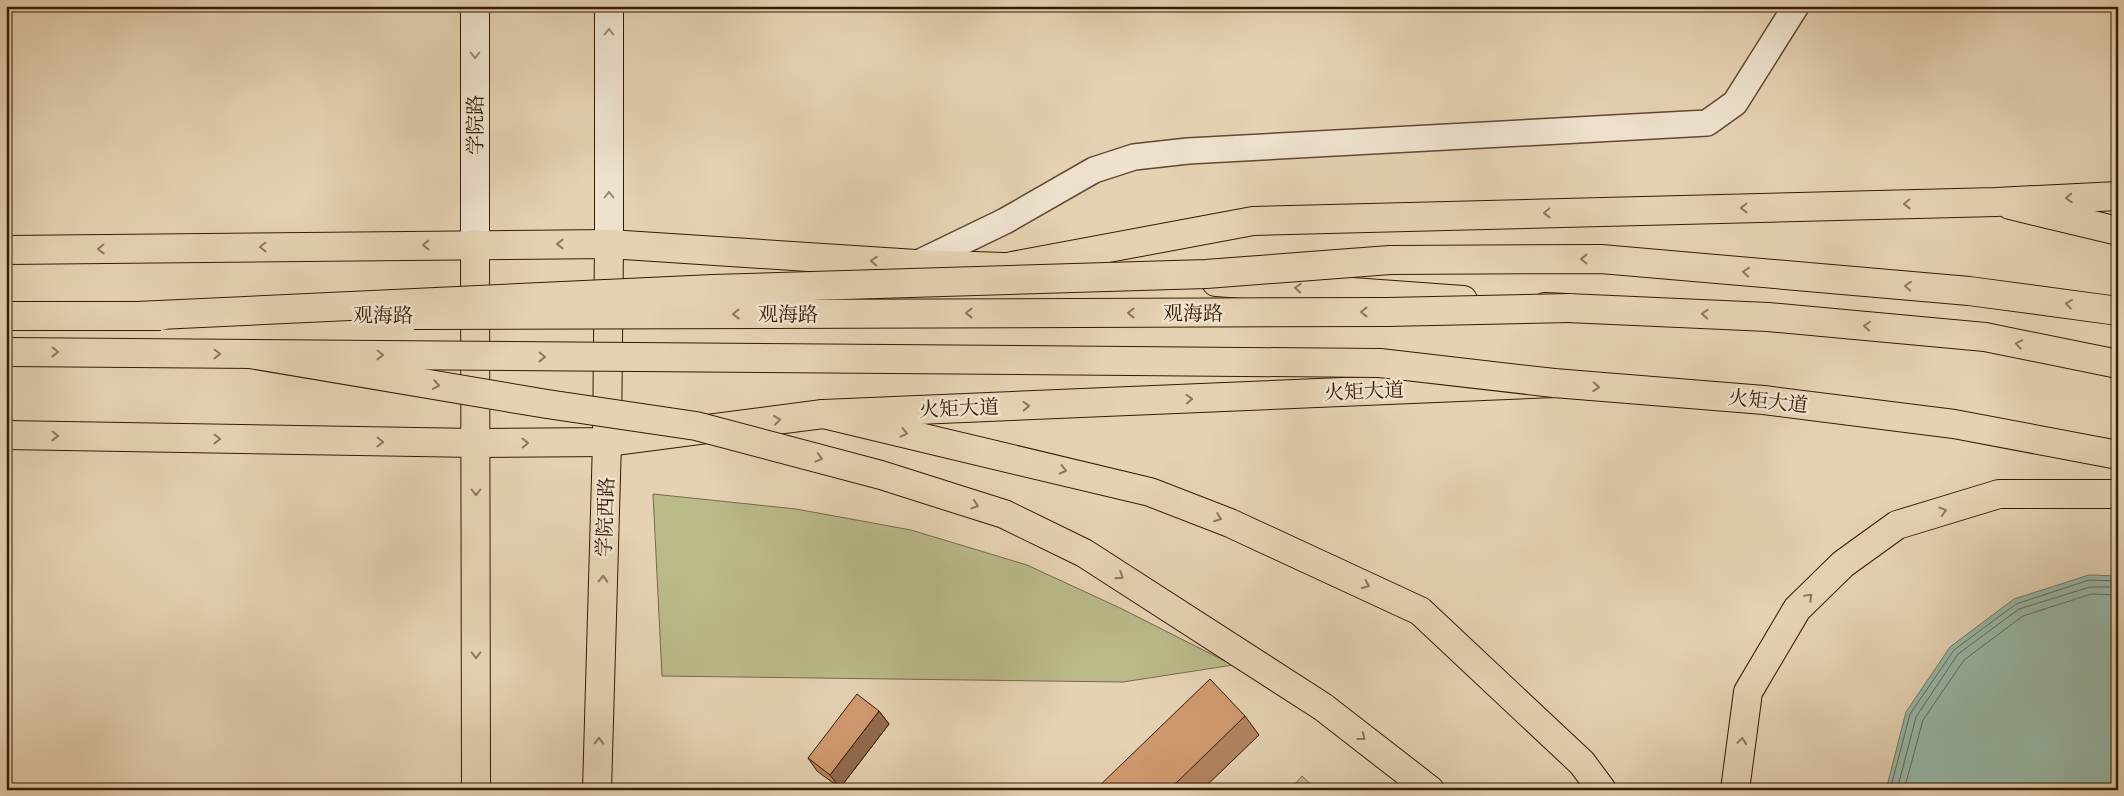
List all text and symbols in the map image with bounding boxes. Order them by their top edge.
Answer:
one-way arrow [604,28,614,36]
one-way arrow [470,52,480,59]
street label: 学院路 [462,95,489,155]
one-way arrow [604,191,614,198]
one-way arrow [2065,193,2073,204]
one-way arrow [1902,199,1910,209]
one-way arrow [1740,203,1748,213]
one-way arrow [1543,208,1550,218]
one-way arrow [556,239,564,249]
one-way arrow [422,240,430,250]
one-way arrow [259,242,267,252]
one-way arrow [97,244,104,254]
one-way arrow [1580,254,1588,264]
one-way arrow [870,256,878,267]
one-way arrow [1742,267,1750,278]
one-way arrow [1904,281,1912,292]
one-way arrow [1294,282,1302,293]
street label: 观海路 [1163,300,1223,327]
one-way arrow [2065,300,2074,310]
street label: 观海路 [758,301,818,328]
street label: 观海路 [353,302,413,329]
one-way arrow [1359,307,1367,317]
one-way arrow [964,308,972,318]
one-way arrow [1127,308,1134,318]
one-way arrow [732,309,740,319]
one-way arrow [1700,309,1708,320]
one-way arrow [1862,321,1870,332]
one-way arrow [2014,339,2023,350]
one-way arrow [52,347,59,357]
one-way arrow [214,349,222,359]
one-way arrow [376,350,384,360]
one-way arrow [539,352,547,362]
street label: 火矩大道 [1324,377,1404,406]
one-way arrow [432,380,441,390]
one-way arrow [1592,381,1600,392]
street label: 火矩大道 [1727,384,1809,419]
one-way arrow [1185,393,1193,404]
street label: 火矩大道 [919,394,999,423]
one-way arrow [1023,400,1031,411]
one-way arrow [773,415,781,426]
one-way arrow [900,427,909,438]
one-way arrow [52,431,59,441]
one-way arrow [214,434,222,444]
one-way arrow [376,436,384,447]
one-way arrow [521,438,529,448]
one-way arrow [814,453,822,463]
one-way arrow [1058,464,1067,475]
street label: 学院西路 [591,477,620,557]
one-way arrow [471,488,481,496]
one-way arrow [970,499,978,509]
one-way arrow [1938,507,1947,517]
one-way arrow [1213,512,1222,522]
one-way arrow [1114,570,1123,579]
one-way arrow [598,574,608,582]
one-way arrow [1360,579,1369,589]
one-way arrow [1803,594,1812,603]
one-way arrow [471,651,481,659]
one-way arrow [1356,732,1365,740]
one-way arrow [593,737,604,745]
one-way arrow [1736,737,1747,745]

